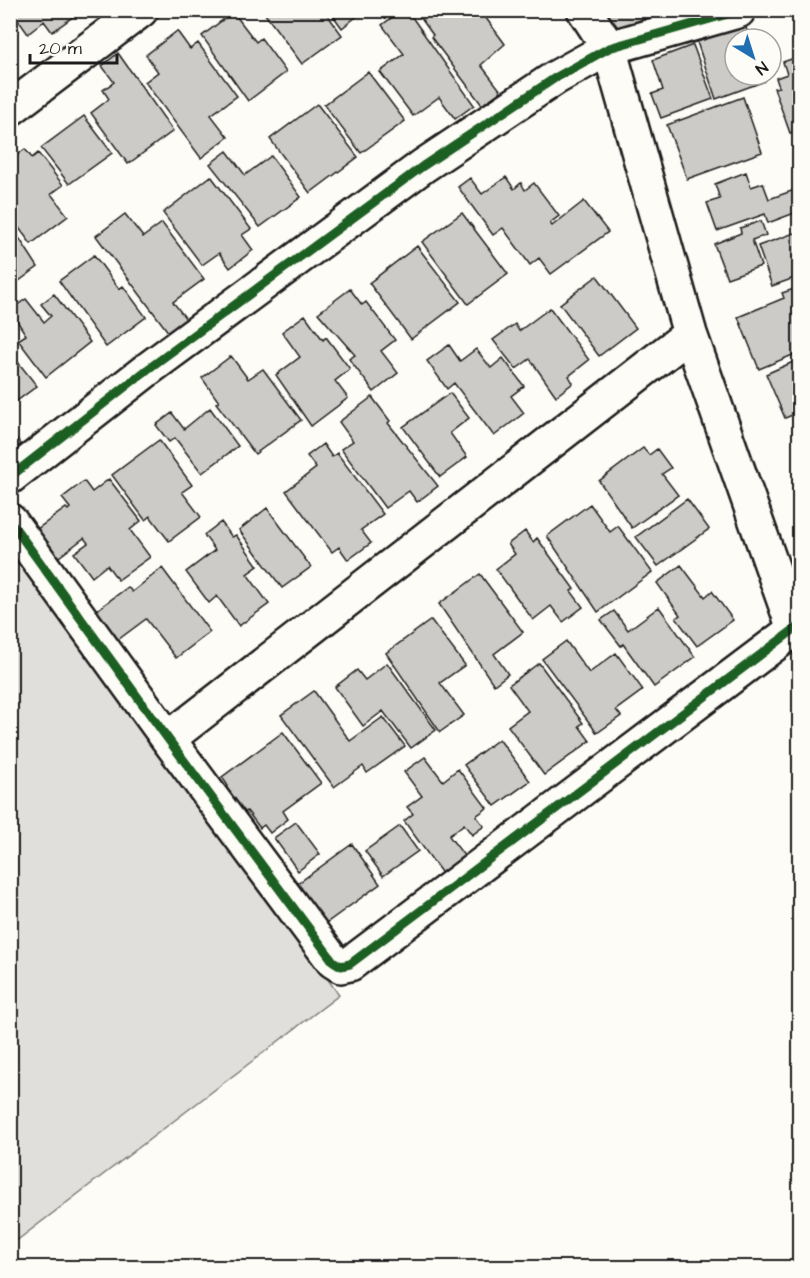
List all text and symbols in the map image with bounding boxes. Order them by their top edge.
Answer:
scale bar [30,27,117,65]
north arrow [723,27,783,87]
text: 20 m [39,36,82,61]
text: N [751,56,772,80]

